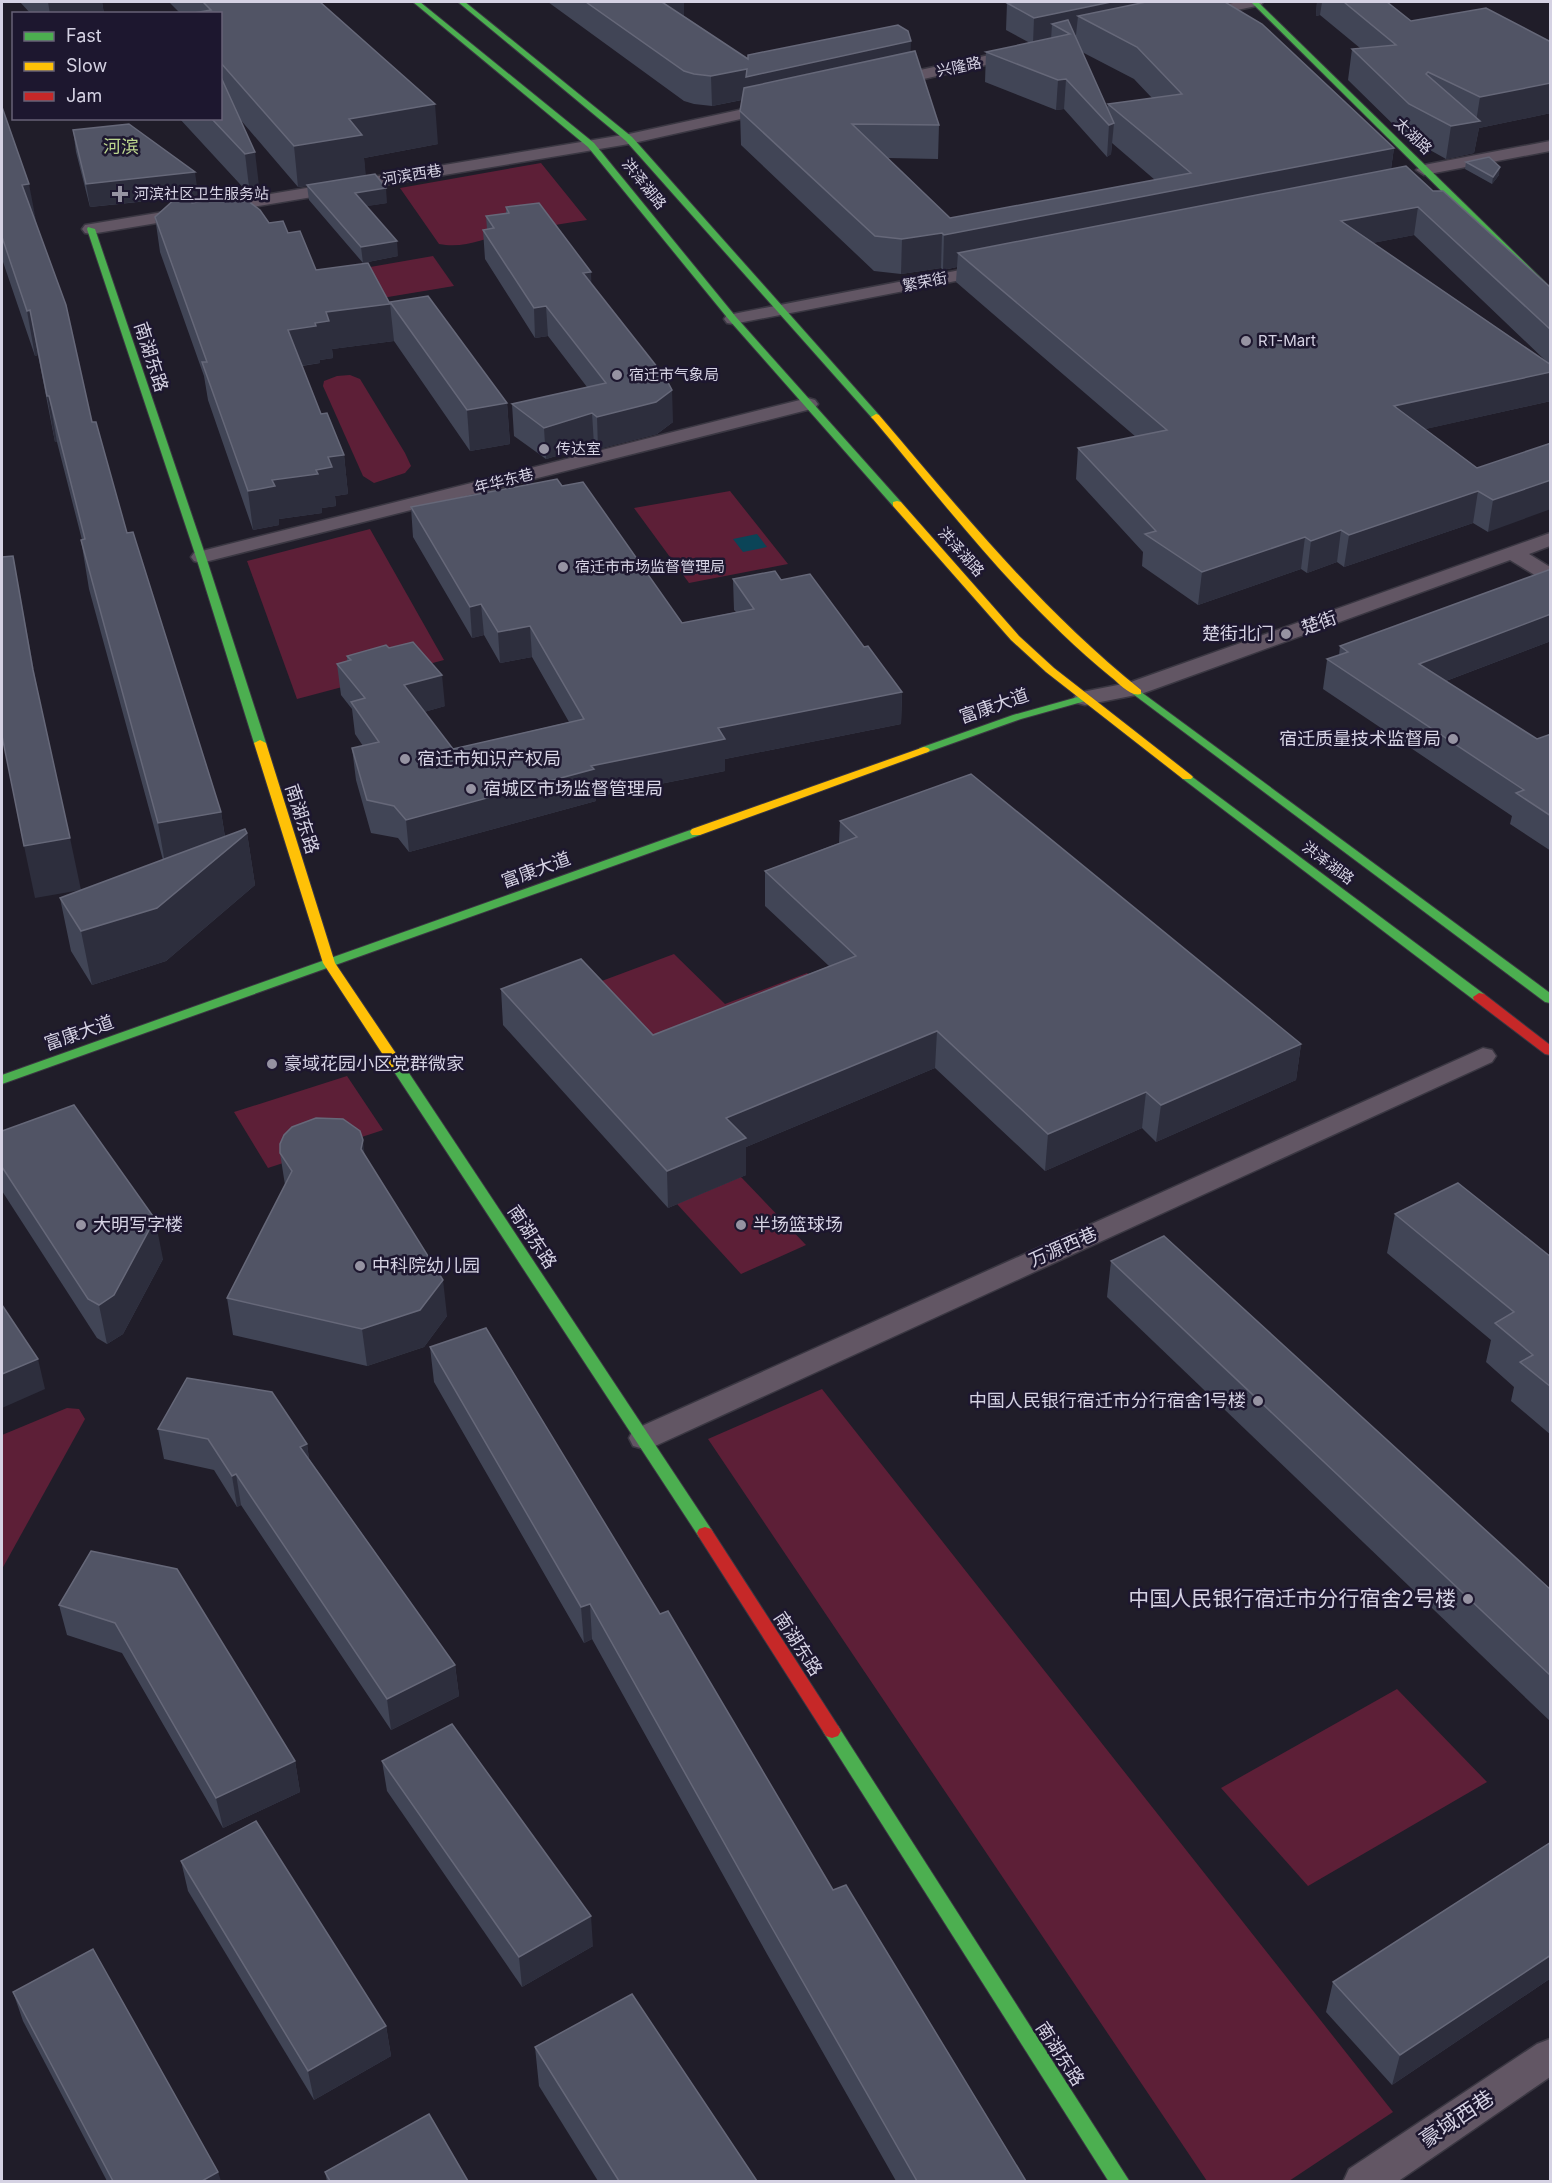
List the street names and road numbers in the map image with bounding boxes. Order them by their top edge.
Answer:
street label: 兴隆路 [935,53,983,80]
street label: 太湖路 [1391,113,1436,158]
street label: 洪泽湖路 [618,154,671,213]
street label: 河滨西巷 [381,160,443,189]
street label: 繁荣街 [901,268,949,295]
street label: 南湖东路 [130,319,173,394]
street label: 年华东巷 [472,464,535,497]
street label: 洪泽湖路 [934,523,989,580]
street label: 楚街 [1298,607,1339,639]
street label: 富康大道 [956,684,1031,727]
street label: 南湖东路 [281,781,324,856]
street label: 洪泽湖路 [1299,837,1358,888]
street label: 富康大道 [498,847,573,892]
street label: 富康大道 [41,1011,116,1054]
street label: 南湖东路 [504,1201,561,1272]
street label: 万源西巷 [1026,1222,1100,1271]
street label: 南湖东路 [770,1608,827,1680]
street label: 南湖东路 [1032,2018,1089,2090]
street label: 豪域西巷 [1415,2085,1499,2152]

